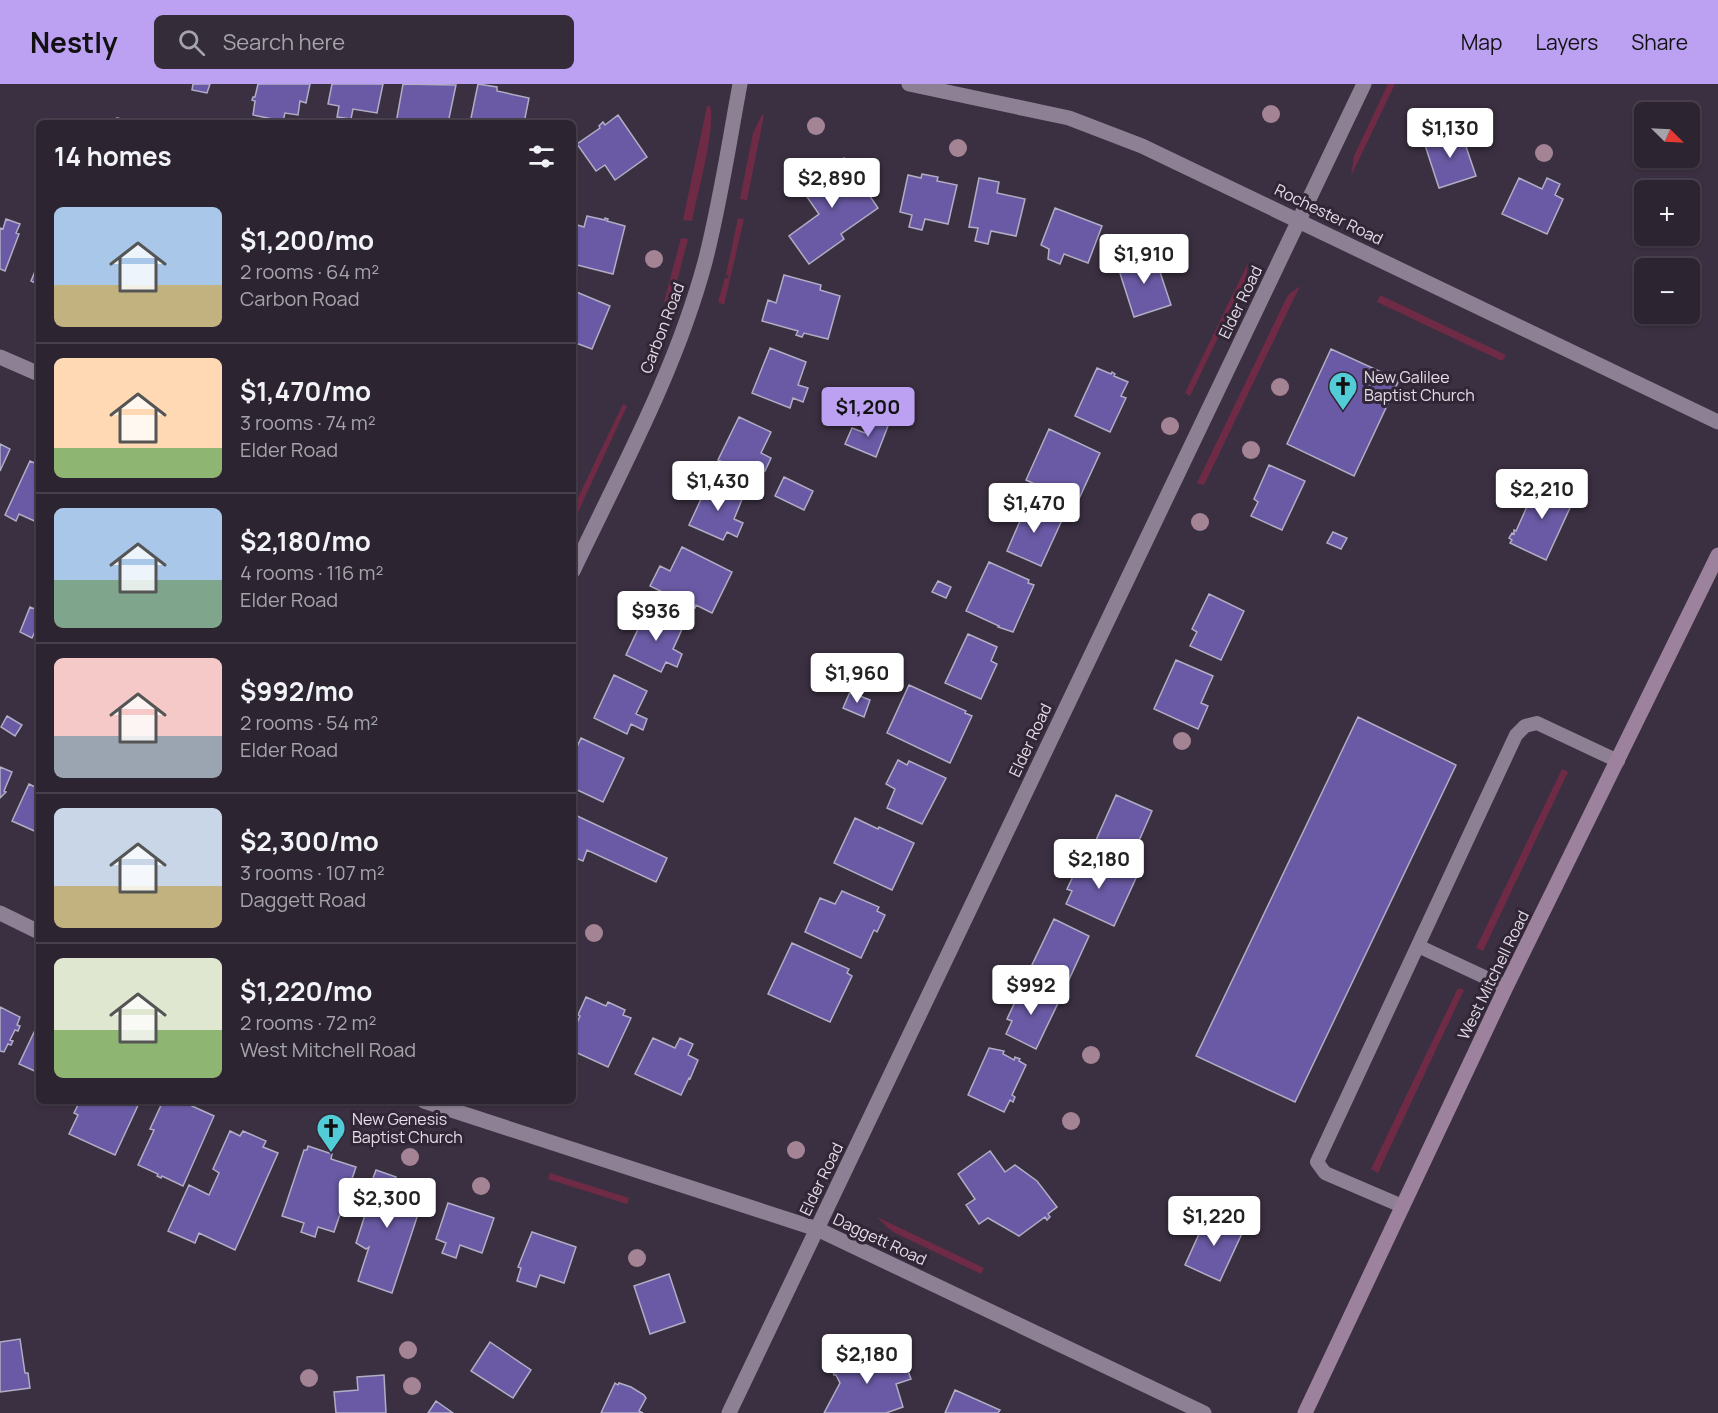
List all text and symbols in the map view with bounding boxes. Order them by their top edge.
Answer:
search box [154,15,574,69]
text: Nestly [30,23,118,61]
icon: search [175,26,208,59]
text: Search here [223,27,345,57]
text: Map [1461,28,1502,56]
text: Layers [1535,28,1598,56]
text: Share [1631,28,1688,56]
north arrow [1634,102,1700,168]
map controls [1634,102,1700,324]
pin: $1,130 [1401,108,1499,159]
text: $1,130 [1421,114,1479,141]
text: 14 homes [54,138,172,174]
icon: filters [525,140,558,173]
pin: $2,890 [783,158,881,209]
text: $2,890 [798,164,866,191]
street label: Rochester Road [1271,178,1387,250]
button: + [1634,180,1700,246]
text: $1,200/mo [240,222,374,258]
icon: home [102,231,174,303]
pin: $1,910 [1095,234,1193,285]
text: $1,910 [1114,240,1174,267]
text: 2 rooms · 64 m² [240,258,379,285]
button: − [1634,258,1700,324]
street label: Elder Road [1213,262,1267,342]
street label: Carbon Road [635,279,689,377]
text: Carbon Road [240,285,360,312]
place label: New Galilee Baptist Church [1364,366,1475,406]
church icon: New Galilee Baptist Church [1327,370,1359,412]
text: $1,470/mo [240,373,371,409]
icon: home [102,382,174,454]
pin: $1,200 [819,387,917,438]
text: $1,200 [836,393,900,420]
text: 3 rooms · 74 m² [240,409,376,436]
text: Elder Road [240,436,338,463]
pin: $1,430 [669,461,767,512]
text: $1,430 [686,467,750,494]
pin: $2,210 [1493,469,1591,520]
text: $2,210 [1510,475,1574,502]
pin: $1,470 [985,483,1083,534]
text: $1,470 [1003,489,1065,516]
text: $2,180/mo [240,523,371,559]
icon: home [102,532,174,604]
text: 4 rooms · 116 m² [240,559,383,586]
text: Elder Road [240,586,338,613]
pin: $936 [620,591,692,642]
text: $936 [631,597,681,624]
pin: $1,960 [808,653,906,704]
text: $1,960 [825,659,889,686]
text: $992/mo [240,673,354,709]
icon: home [102,682,174,754]
street label: Elder Road [1003,700,1057,780]
text: 2 rooms · 54 m² [240,709,378,736]
text: Elder Road [240,736,338,763]
text: $2,300/mo [240,823,379,859]
icon: home [102,832,174,904]
pin: $2,180 [1050,839,1148,890]
text: $2,180 [1068,845,1130,872]
text: 3 rooms · 107 m² [240,859,385,886]
text: Daggett Road [240,886,366,913]
street label: West Mitchell Road [1452,907,1534,1043]
pin: $992 [995,965,1067,1016]
text: $992 [1006,971,1056,998]
text: $1,220/mo [240,973,372,1009]
icon: home [102,982,174,1054]
text: 2 rooms · 72 m² [240,1009,376,1036]
text: West Mitchell Road [240,1036,416,1063]
place label: New Genesis Baptist Church [352,1108,463,1148]
church icon: New Genesis Baptist Church [315,1112,347,1154]
street label: Elder Road [794,1139,848,1219]
pin: $2,300 [338,1178,436,1229]
text: $2,300 [353,1184,421,1211]
pin: $1,220 [1165,1196,1263,1247]
text: $1,220 [1182,1202,1246,1229]
street label: Daggett Road [830,1208,930,1270]
pin: $2,180 [818,1334,916,1385]
text: $2,180 [836,1340,898,1367]

